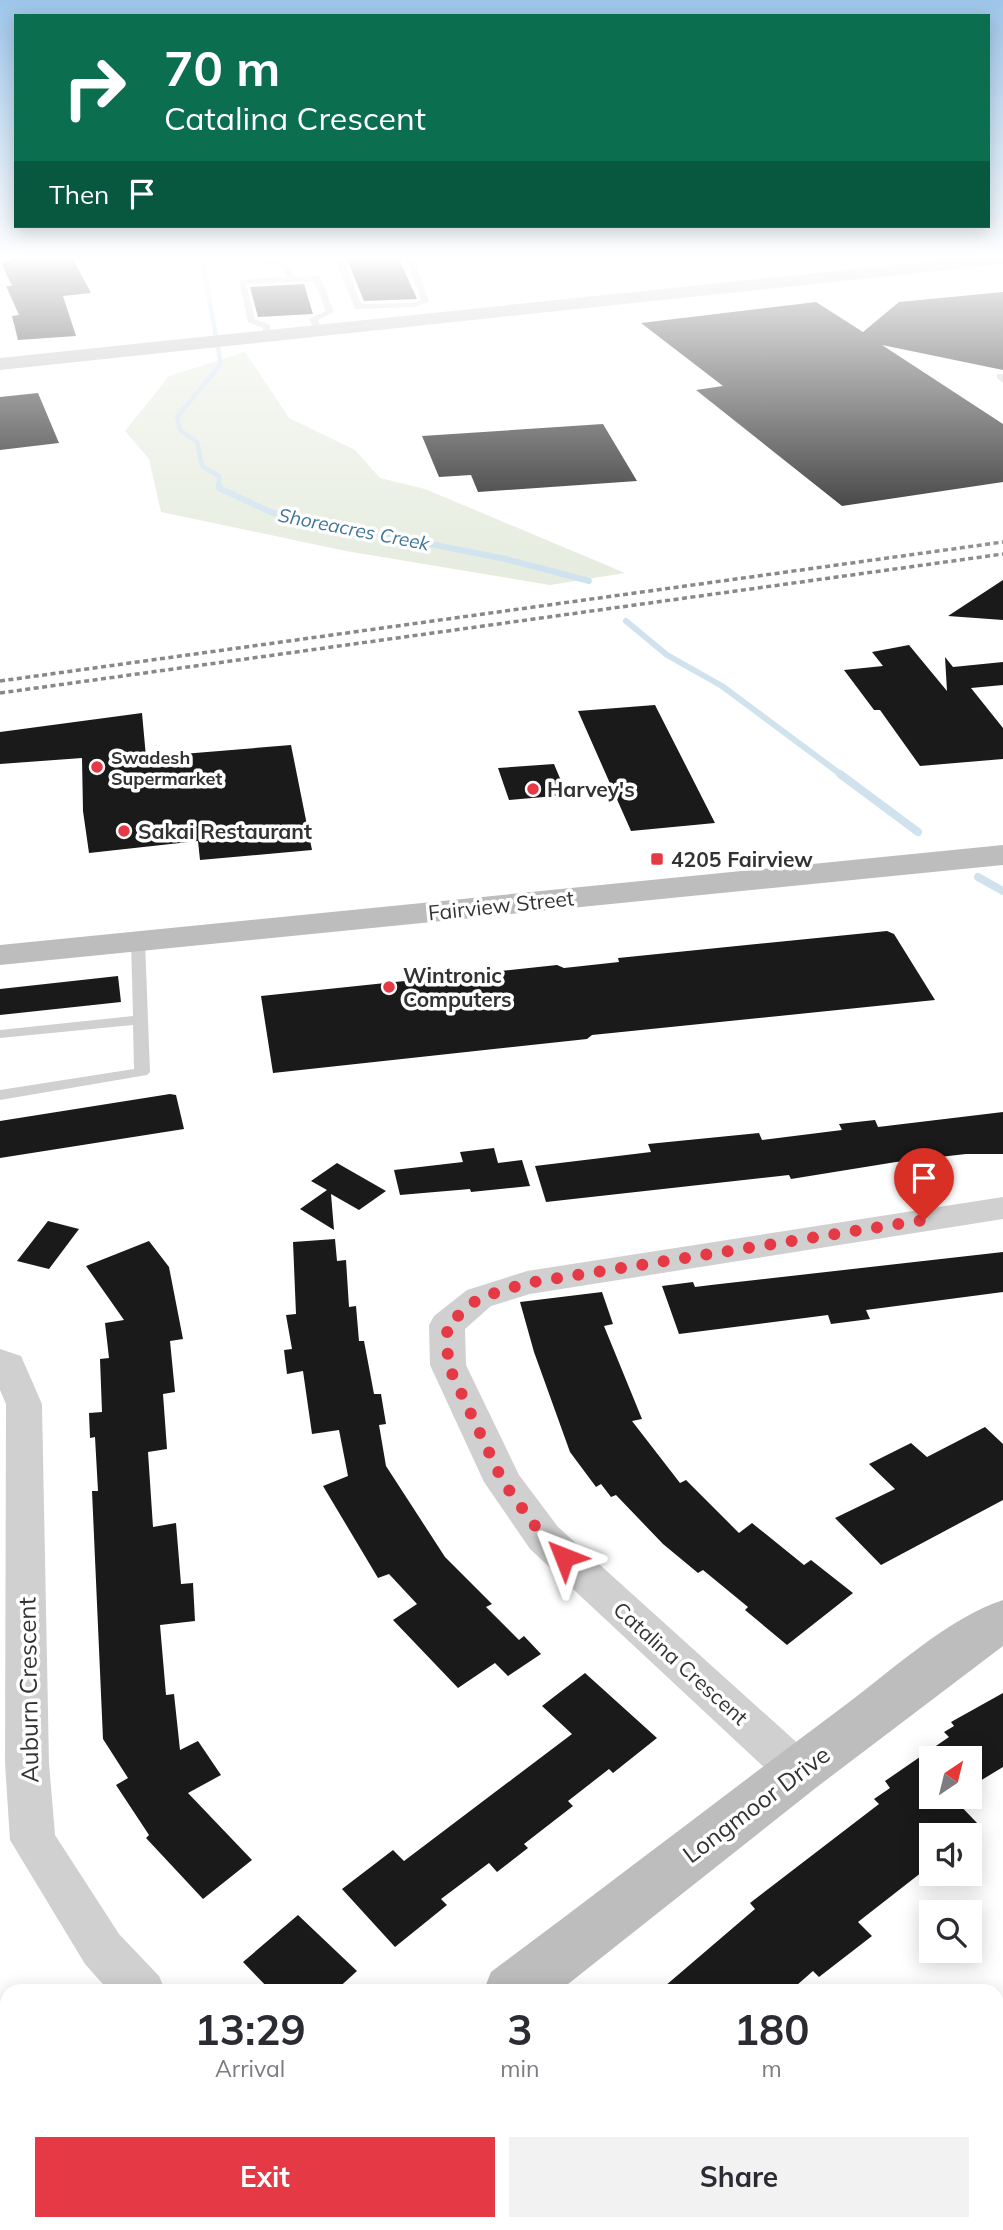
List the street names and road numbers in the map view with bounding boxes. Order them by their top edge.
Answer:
street label: Fairview Street [427,884,575,926]
street label: Catalina Crescent [608,1596,754,1730]
street label: Auburn Crescent [11,1597,45,1783]
street label: Longmoor Drive [676,1739,836,1869]

